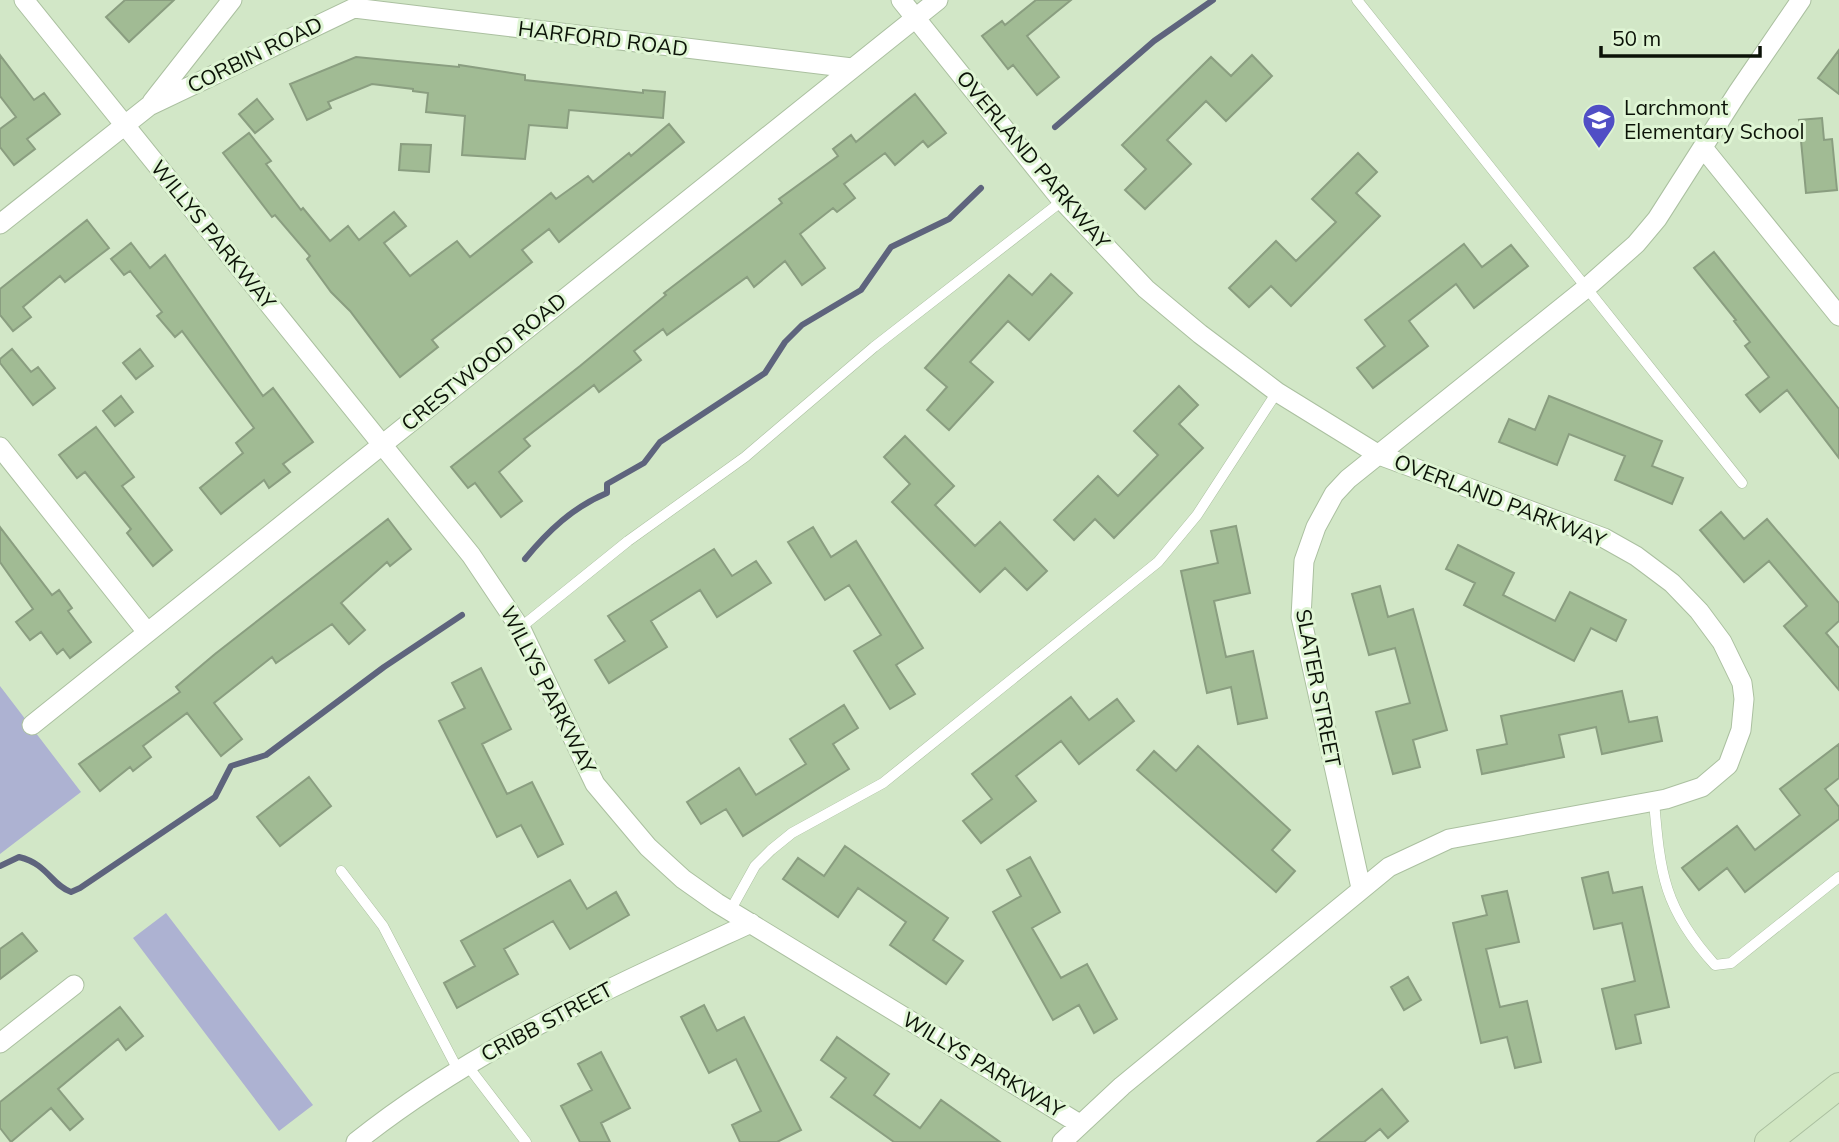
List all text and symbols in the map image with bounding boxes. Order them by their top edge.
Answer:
street label: CORBIN ROAD [183,10,326,98]
scale bar [1601,14,1760,58]
street label: HARFORD ROAD [517,15,690,61]
text: 50 m [1612,25,1661,51]
street label: OVERLAND PARKWAY [952,65,1116,254]
place label: Larchmont Elementary School [1624,94,1805,144]
school or university icon: Larchmont Elementary School [1580,101,1618,150]
street label: WILLYS PARKWAY [146,155,282,314]
street label: CRESTWOOD ROAD [396,287,571,436]
street label: OVERLAND PARKWAY [1391,448,1610,553]
street label: WILLYS PARKWAY [495,602,602,778]
street label: SLATER STREET [1291,607,1347,769]
street label: CRIBB STREET [476,975,617,1067]
street label: WILLYS PARKWAY [898,1006,1069,1123]

